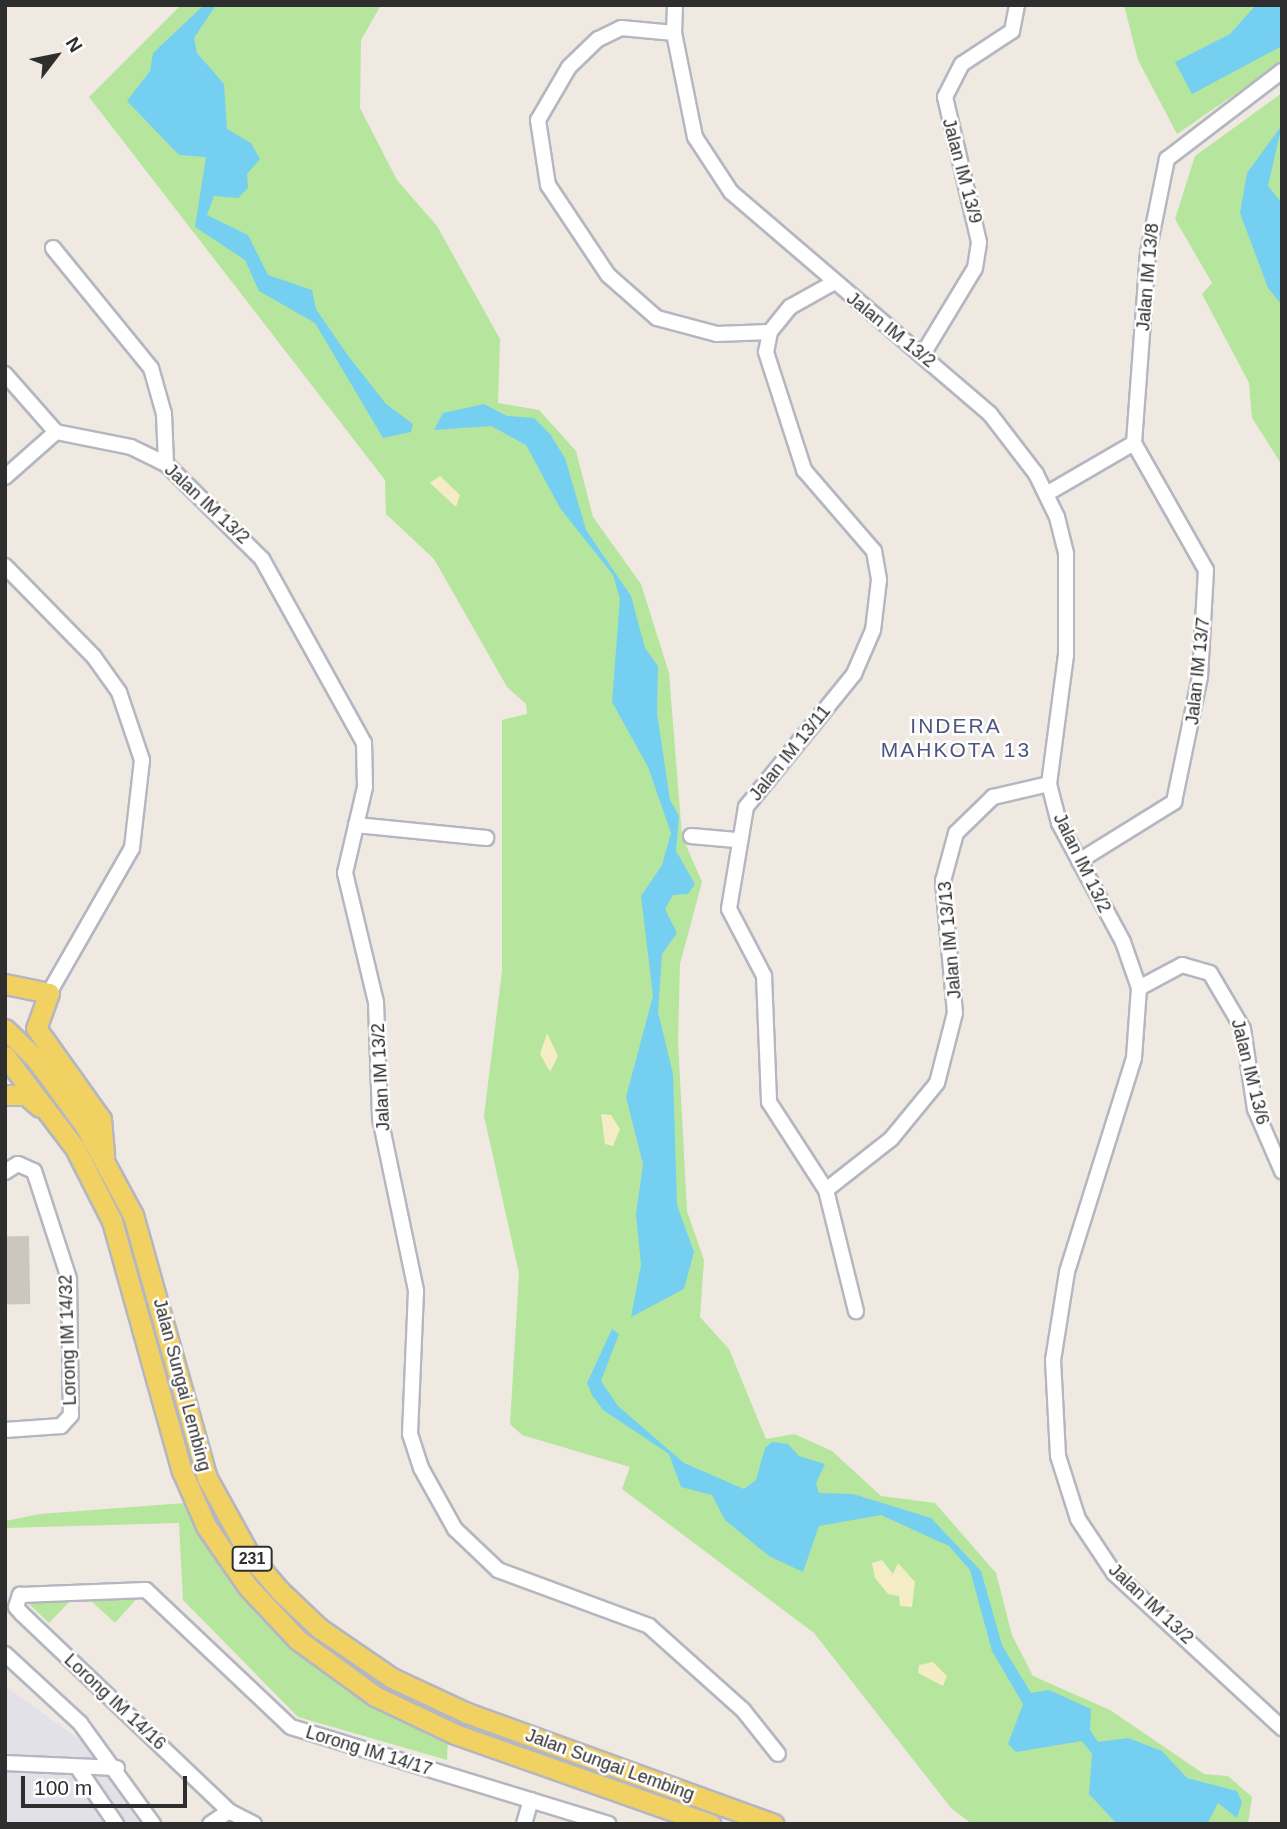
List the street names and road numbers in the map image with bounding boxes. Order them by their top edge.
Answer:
street label: Jalan IM 13/9 [938,116,986,226]
street label: Jalan IM 13/8 [1133,222,1163,332]
street label: Jalan IM 13/2 [842,288,940,372]
street label: Jalan IM 13/2 [160,459,254,549]
street label: Jalan IM 13/7 [1182,616,1214,726]
street label: Jalan IM 13/11 [745,701,835,805]
street label: Jalan IM 13/2 [1049,810,1115,916]
street label: Jalan IM 13/13 [934,880,966,1000]
street label: Jalan IM 13/6 [1226,1017,1274,1127]
street label: Jalan IM 13/2 [367,1022,395,1132]
street label: Lorong IM 14/32 [55,1274,81,1406]
street label: Jalan Sungai Lembing [149,1296,215,1474]
road number: 231 [231,1546,273,1572]
street label: Jalan IM 13/2 [1104,1559,1198,1649]
street label: Lorong IM 14/16 [60,1649,170,1755]
street label: Lorong IM 14/17 [303,1722,435,1780]
street label: Jalan Sungai Lembing [523,1724,697,1806]

